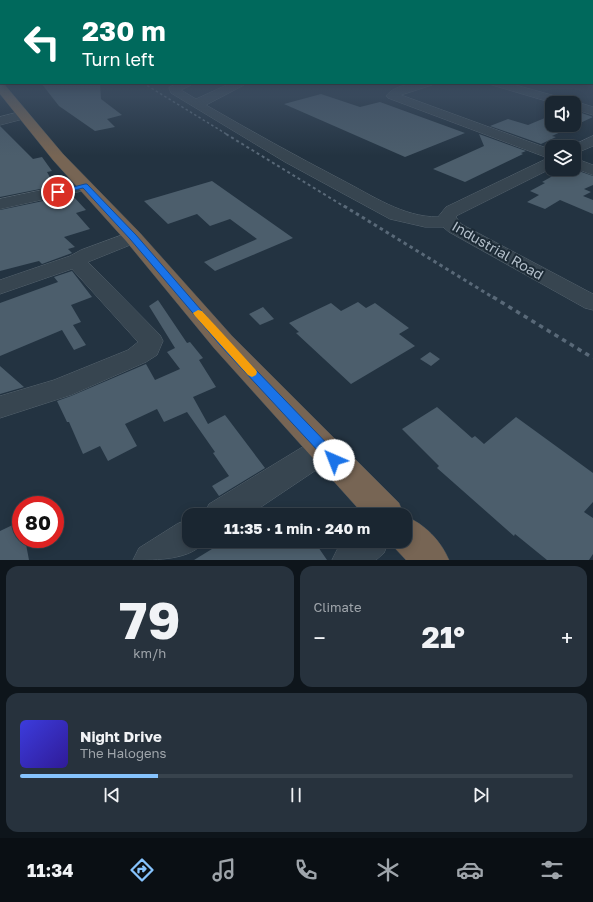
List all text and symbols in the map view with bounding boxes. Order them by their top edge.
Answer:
text: 230 m [82,14,166,47]
icon: left [16,16,68,68]
text: Turn left [82,48,155,70]
map controls [545,96,581,176]
button: sound [545,96,581,132]
button: layers [545,140,581,176]
pin [41,175,75,209]
icon: arrive [47,181,69,203]
street label: Industrial Road [449,217,547,283]
position arrow [313,439,355,481]
speed limit sign: 80 [12,496,64,548]
text: 11:35 · 1 min · 240 m [224,519,370,537]
text: 79 [119,588,180,650]
text: Climate [314,599,361,615]
text: 21° [422,619,465,655]
text: − [314,624,326,651]
text: + [561,624,573,651]
text: km/h [133,645,166,661]
text: Night Drive [80,727,162,745]
text: The Halogens [80,745,166,761]
icon: previous [101,784,123,806]
icon: pause [285,784,307,806]
icon: next [470,784,492,806]
icon: directions [128,856,156,884]
icon: music [210,856,238,884]
icon: phone [292,856,320,884]
icon: climate [374,856,402,884]
icon: car [456,856,484,884]
icon: filters [538,856,566,884]
text: 11:34 [27,859,74,881]

